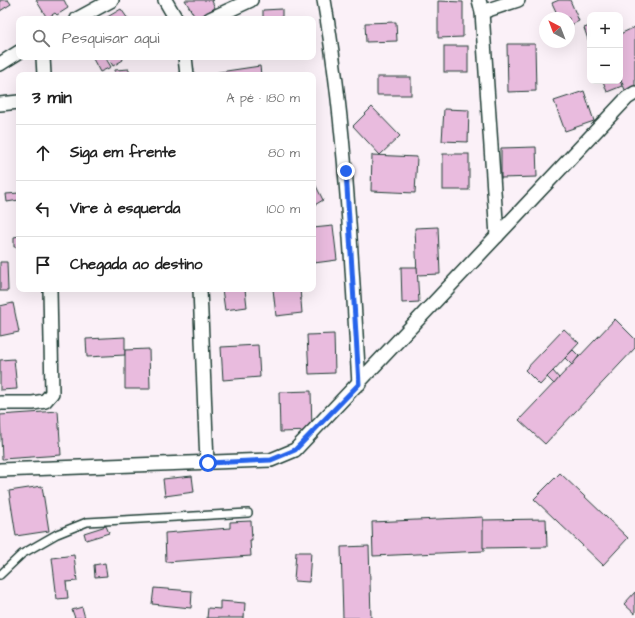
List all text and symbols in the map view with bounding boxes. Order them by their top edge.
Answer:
north arrow [539,12,575,48]
map controls [587,12,623,84]
button: + [587,12,623,48]
search box [16,16,316,60]
icon: search [30,27,52,49]
text: Pesquisar aqui [62,28,159,49]
button: − [587,48,623,84]
text: 3 min [32,86,72,110]
text: A pé · 180 m [226,89,300,107]
icon: ahead [32,142,54,164]
text: Siga em frente [70,142,176,163]
text: 80 m [268,144,300,162]
route end [337,162,355,180]
icon: left [32,198,54,220]
text: Vire à esquerda [70,198,180,219]
text: 100 m [267,200,300,218]
icon: arrive [32,254,54,276]
text: Chegada ao destino [70,254,203,275]
route start [199,454,217,472]

